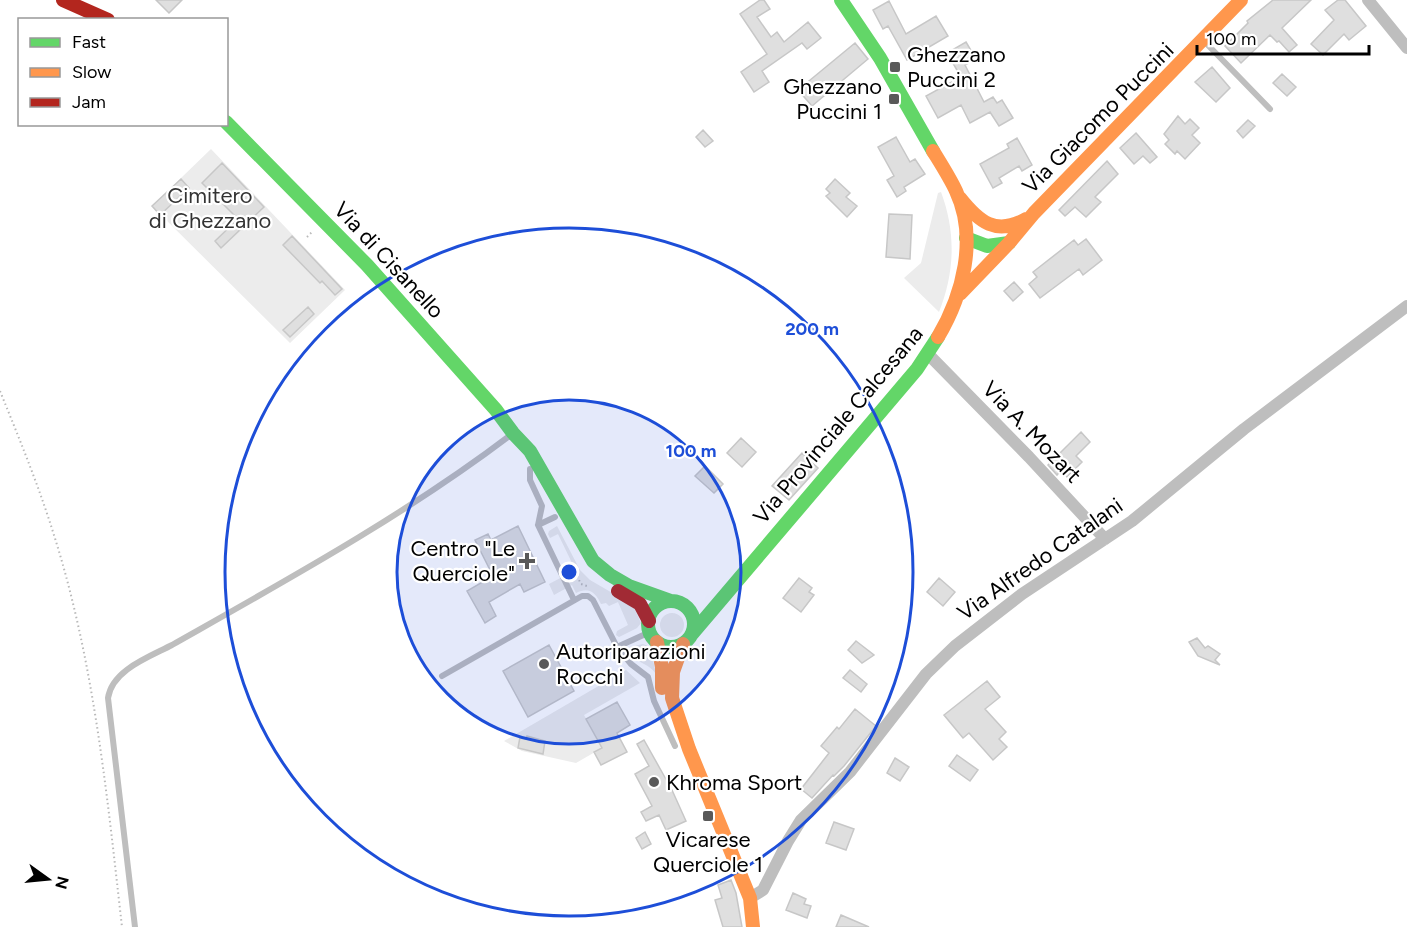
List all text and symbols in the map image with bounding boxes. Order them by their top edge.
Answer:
legend [18,18,228,126]
scale bar [1197,18,1370,56]
text: 100 m [1206,28,1256,50]
text: Fast [72,31,106,53]
street label: Via Giacomo Puccini [1017,37,1179,199]
place label: Ghezzano Puccini 2 [907,41,1006,93]
marker: Ghezzano Puccini 2 [888,60,902,74]
text: Slow [72,61,111,83]
place label: Ghezzano Puccini 1 [783,73,882,125]
text: Jam [72,91,106,113]
marker: Ghezzano Puccini 1 [887,92,901,106]
park label: Cimitero di Ghezzano [149,182,271,234]
street label: Via di Cisanello [328,196,450,324]
text: 200 m [785,318,839,340]
street label: Via Provinciale Calcesana [747,321,929,529]
street label: Via A. Mozart [977,375,1087,489]
text: 100 m [666,440,716,462]
street label: Via Alfredo Catalani [952,492,1128,626]
place label: Centro "Le Querciole" [410,535,515,587]
marker: Centro "Le Querciole" [520,554,534,568]
centre of rings [559,562,579,582]
place label: Autoriparazioni Rocchi [556,638,706,690]
marker: Autoriparazioni Rocchi [537,657,551,671]
place label: Khroma Sport [666,769,802,796]
marker: Khroma Sport [647,775,661,789]
marker: Vicarese Querciole 1 [701,809,715,823]
place label: Vicarese Querciole 1 [653,826,763,878]
north arrow [18,849,78,909]
text: N [51,874,73,891]

